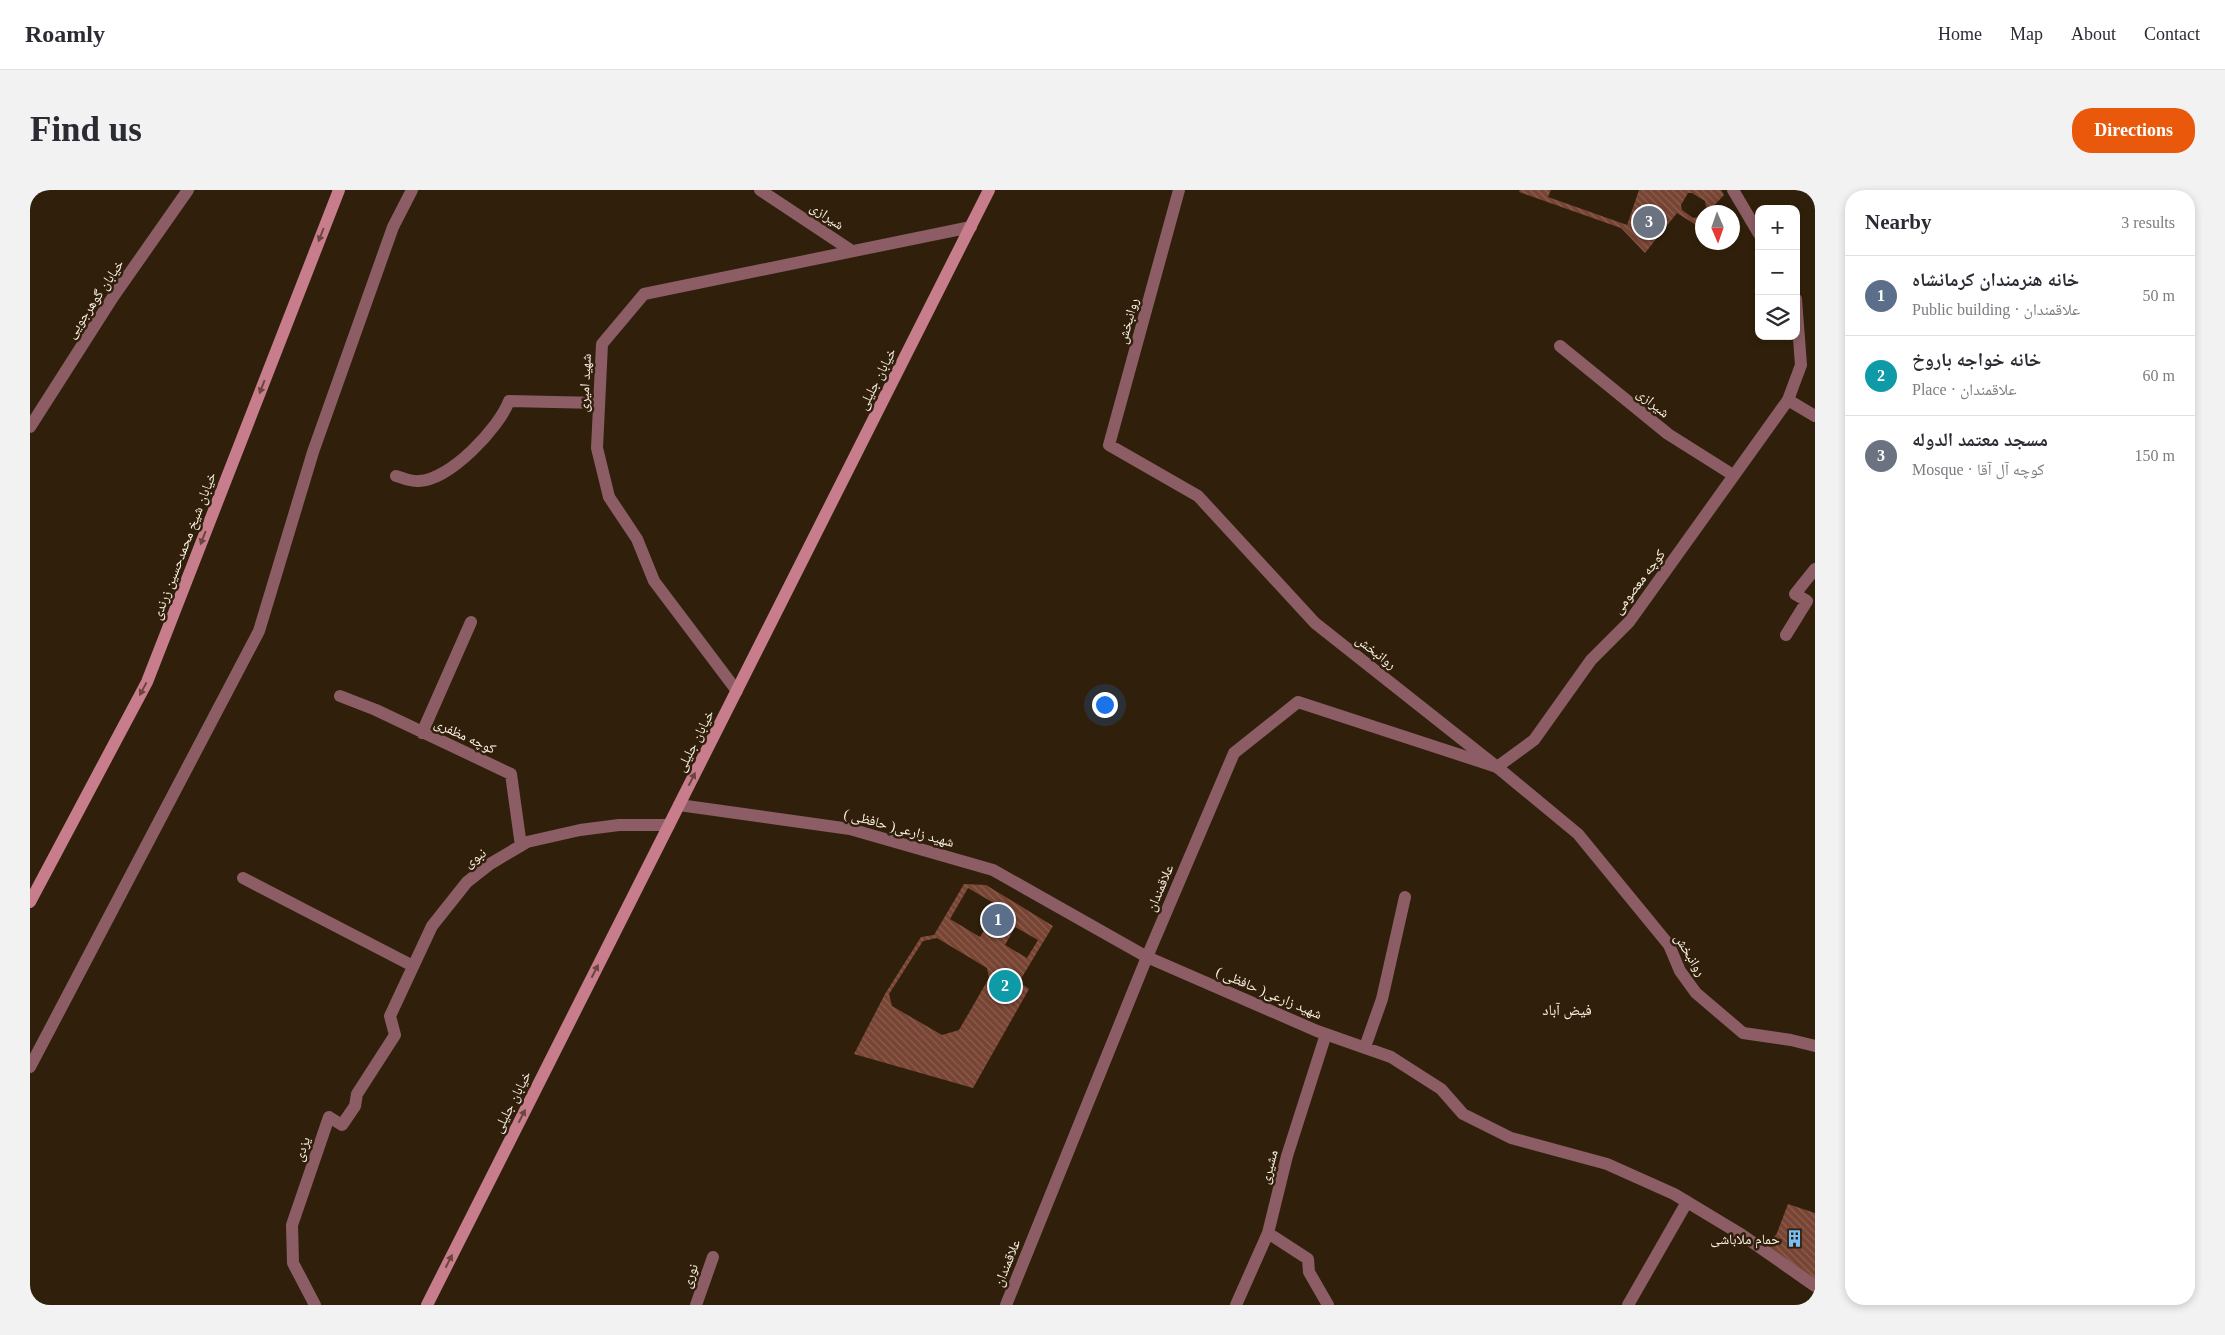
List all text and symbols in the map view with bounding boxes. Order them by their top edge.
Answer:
text: Roamly [25,21,105,47]
text: Home [1938,24,1982,44]
text: Map [2010,24,2043,44]
text: About [2071,24,2116,44]
text: Contact [2144,24,2200,44]
button: Directions [2072,108,2195,153]
text: Find us [30,110,142,149]
street label: شیرازی [807,199,847,233]
pin: 3 [1633,203,1665,241]
north arrow [1695,205,1740,250]
map controls [1755,205,1800,340]
button: + [1755,205,1800,250]
text: Nearby [1865,210,1932,234]
text: 3 results [2121,214,2175,231]
one-way arrow [317,228,324,243]
button: − [1755,250,1800,295]
street label: خیابان گوهرجویی [63,257,128,342]
text: خانه هنرمندان کرمانشاه [1912,269,2079,290]
text: 1 [1877,287,1885,304]
text: 50 m [2143,287,2175,304]
button: layers [1755,295,1800,340]
street label: روانبخش [1115,296,1142,346]
text: Public building · علاقمندان [1912,301,2080,318]
street label: خیابان جلیلی [855,346,900,413]
text: خانه خواجه باروخ [1912,349,2041,370]
street label: شهید امیری [576,353,595,413]
text: 2 [1877,367,1885,384]
text: 60 m [2143,367,2175,384]
one-way arrow [258,380,266,395]
text: Place · علاقمندان [1912,381,2017,398]
street label: شیرازی [1633,385,1672,421]
text: مسجد معتمد الدوله [1912,429,2048,450]
text: 3 [1877,447,1885,464]
text: 150 m [2135,447,2175,464]
text: Mosque · کوچه آل آقا [1912,461,2044,478]
street label: خیابان شیخ محمدحسین زرندی [149,470,221,623]
one-way arrow [199,531,207,546]
street label: کوچه معصومی [1610,547,1669,618]
street label: روانبخش [1352,632,1399,673]
one-way arrow [139,682,147,696]
your location [1092,692,1118,718]
street label: خیابان جلیلی [673,708,718,775]
street label: کوچه مظفری [431,715,498,758]
one-way arrow [688,772,696,787]
street label: شهید زارعی( حافظی ) [842,806,956,851]
street label: نبوی [461,845,489,872]
street label: علاقمندان [1143,862,1178,914]
pin: 1 [982,901,1014,939]
street label: روانبخش [1671,931,1708,979]
one-way arrow [591,964,599,979]
street label: شهید زارعی( حافظی ) [1213,964,1324,1023]
pin: 2 [989,967,1021,1005]
district label: فیض آباد [1542,1002,1592,1020]
street label: خیابان جلیلی [490,1069,535,1136]
one-way arrow [518,1109,526,1124]
street label: یزدی [291,1135,314,1164]
street label: مشیری [1257,1148,1282,1186]
building icon: حمام ملاباشی [1784,1229,1804,1249]
place label: حمام ملاباشی [1710,1232,1780,1249]
street label: علاقمندان [991,1237,1024,1289]
one-way arrow [445,1254,453,1269]
street label: نوری [679,1262,702,1290]

